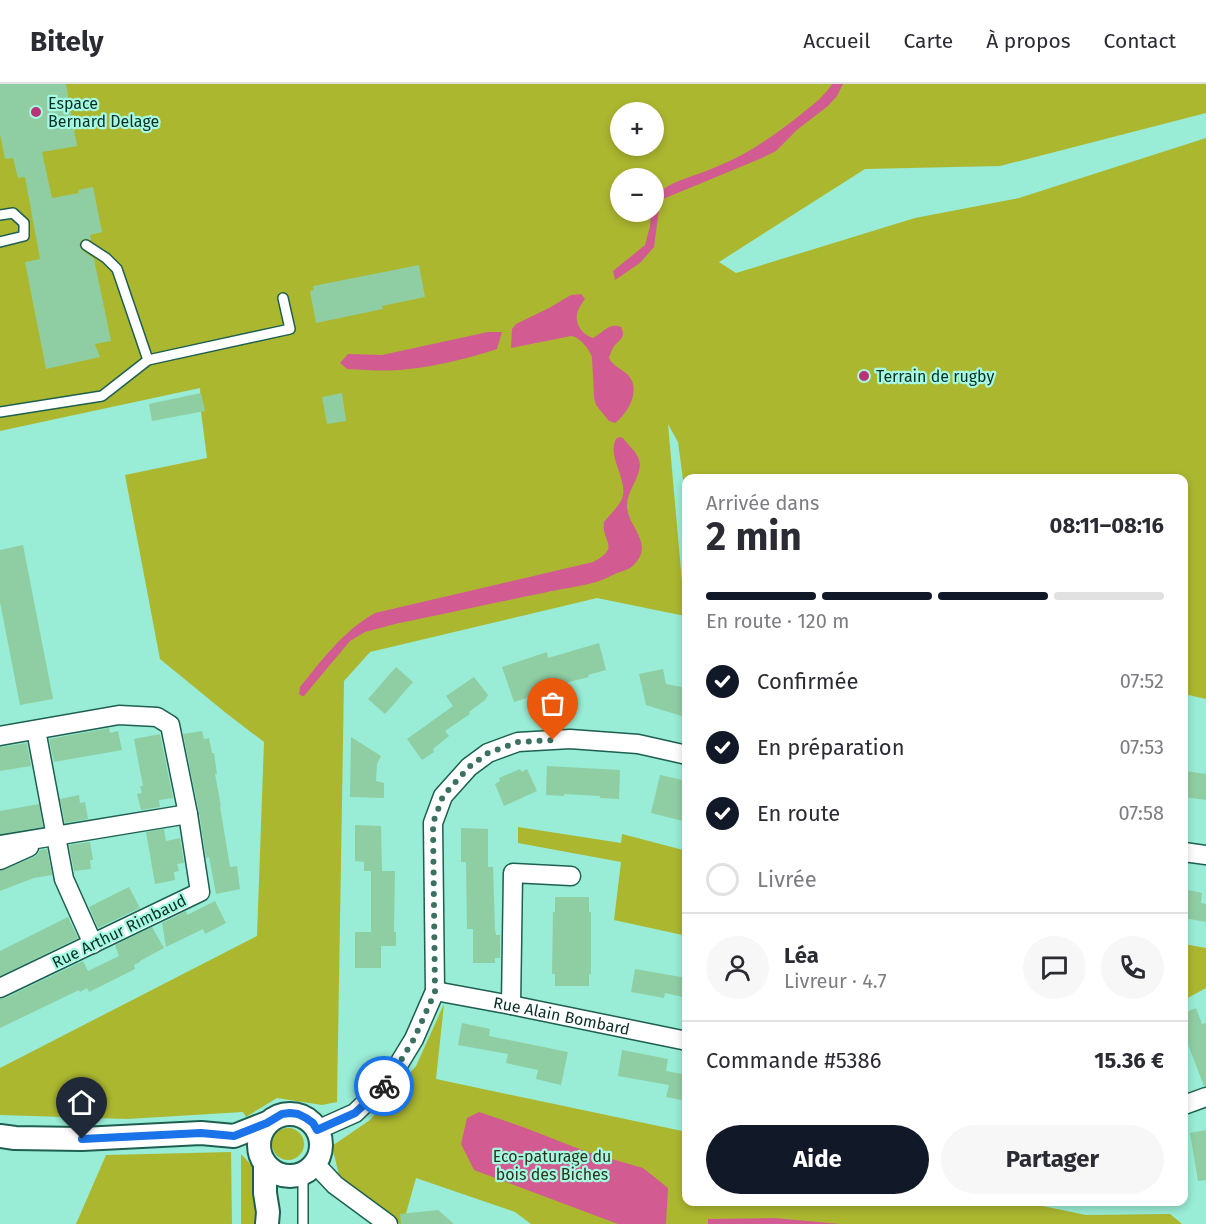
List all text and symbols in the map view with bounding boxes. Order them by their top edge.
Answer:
text: Bitely [30,25,103,58]
text: Accueil [803,28,870,54]
text: Carte [903,28,953,54]
text: À propos [986,28,1071,54]
text: Contact [1104,28,1176,54]
place label: Espace Bernard Delage [48,94,159,131]
map controls [610,102,664,222]
button: + [610,102,664,156]
marker: Espace Bernard Delage [29,105,43,119]
button: − [610,168,664,222]
place label: Terrain de rugby [876,367,995,386]
marker: Terrain de rugby [857,369,871,383]
text: Arrivée dans [706,491,819,515]
text: 08:11–08:16 [1050,512,1164,539]
text: 2 min [706,514,802,560]
text: En route · 120 m [706,609,849,633]
icon: check [706,665,739,698]
text: Confirmée [757,668,859,695]
text: 07:52 [1120,669,1164,693]
pin [527,678,578,740]
icon: bag [536,687,569,720]
icon: check [706,731,739,764]
text: En préparation [757,734,905,761]
text: 07:53 [1120,735,1164,759]
icon: check [706,797,739,830]
text: En route [757,800,840,827]
text: 07:58 [1118,801,1164,825]
text: Livrée [757,866,817,893]
street label: Rue Arthur Rimbaud [49,891,189,972]
button: person [706,936,769,999]
button: chat [1023,936,1086,999]
button: phone [1101,936,1164,999]
text: Léa [784,942,819,969]
text: Livreur · 4.7 [784,969,887,993]
street label: Rue Alain Bombard [492,993,631,1039]
text: Commande #5386 [706,1047,881,1074]
text: 15.36 € [1094,1047,1164,1074]
courier [354,1056,414,1116]
icon: bike [368,1070,401,1103]
pin [56,1077,107,1139]
icon: home [65,1086,98,1119]
button: Aide [706,1125,929,1194]
button: Partager [941,1125,1164,1194]
park label: Eco-paturage du bois des Biches [493,1147,611,1184]

